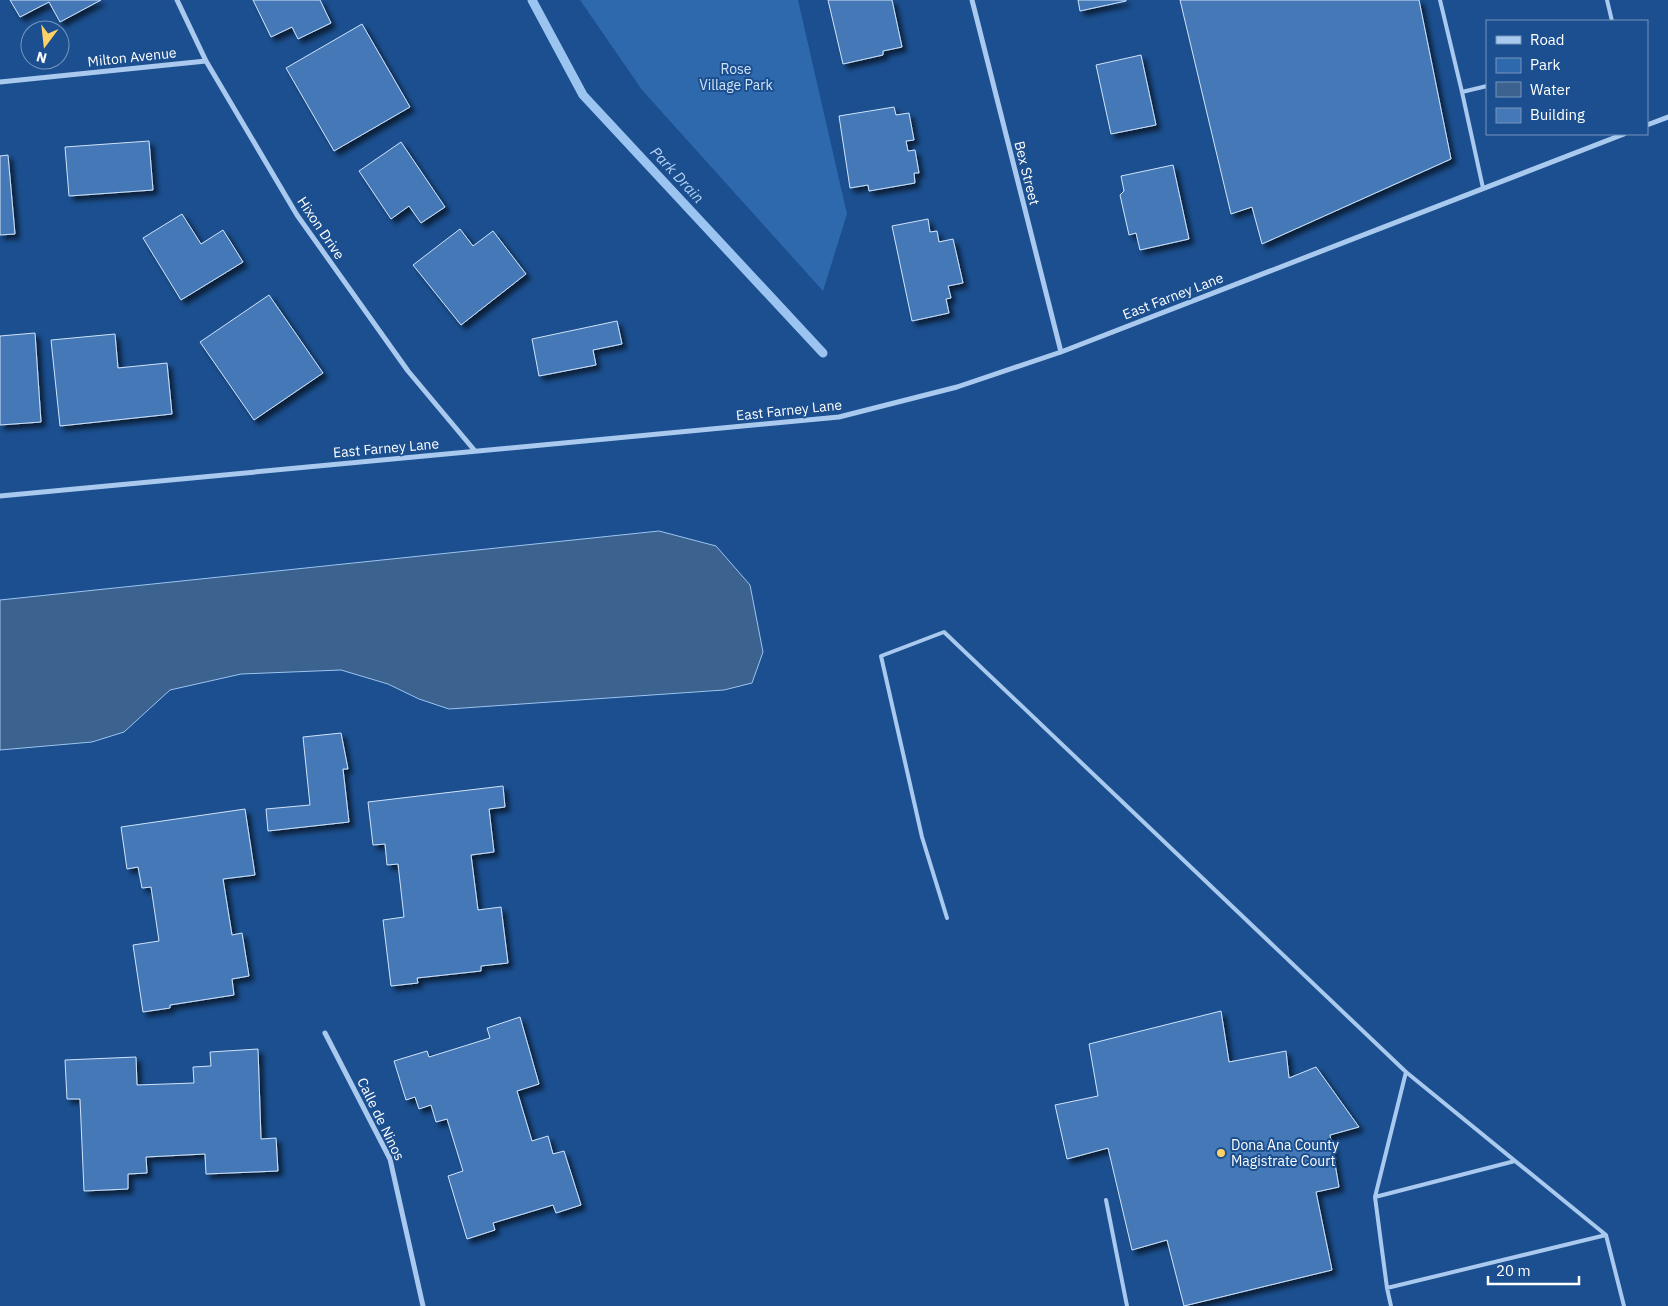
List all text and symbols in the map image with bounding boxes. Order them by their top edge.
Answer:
north arrow [20,20,70,70]
legend [1486,20,1648,135]
text: Road [1530,30,1565,49]
street label: Milton Avenue [87,43,178,71]
text: N [34,48,49,68]
text: Park [1530,55,1560,74]
park label: Rose Village Park [699,60,773,94]
text: Water [1530,80,1571,99]
text: Building [1530,105,1585,124]
street label: Bex Street [1010,139,1044,207]
water label: Park Drain [646,142,708,207]
street label: Hixon Drive [293,193,349,263]
street label: East Farney Lane [1120,268,1226,323]
street label: East Farney Lane [735,395,843,425]
street label: East Farney Lane [332,434,440,462]
street label: Calle de Ninos [353,1075,409,1163]
place label: Dona Ana County Magistrate Court [1231,1136,1339,1170]
marker: Dona Ana County Magistrate Court [1215,1147,1227,1159]
scale bar [1488,1254,1579,1286]
text: 20 m [1496,1261,1531,1280]

